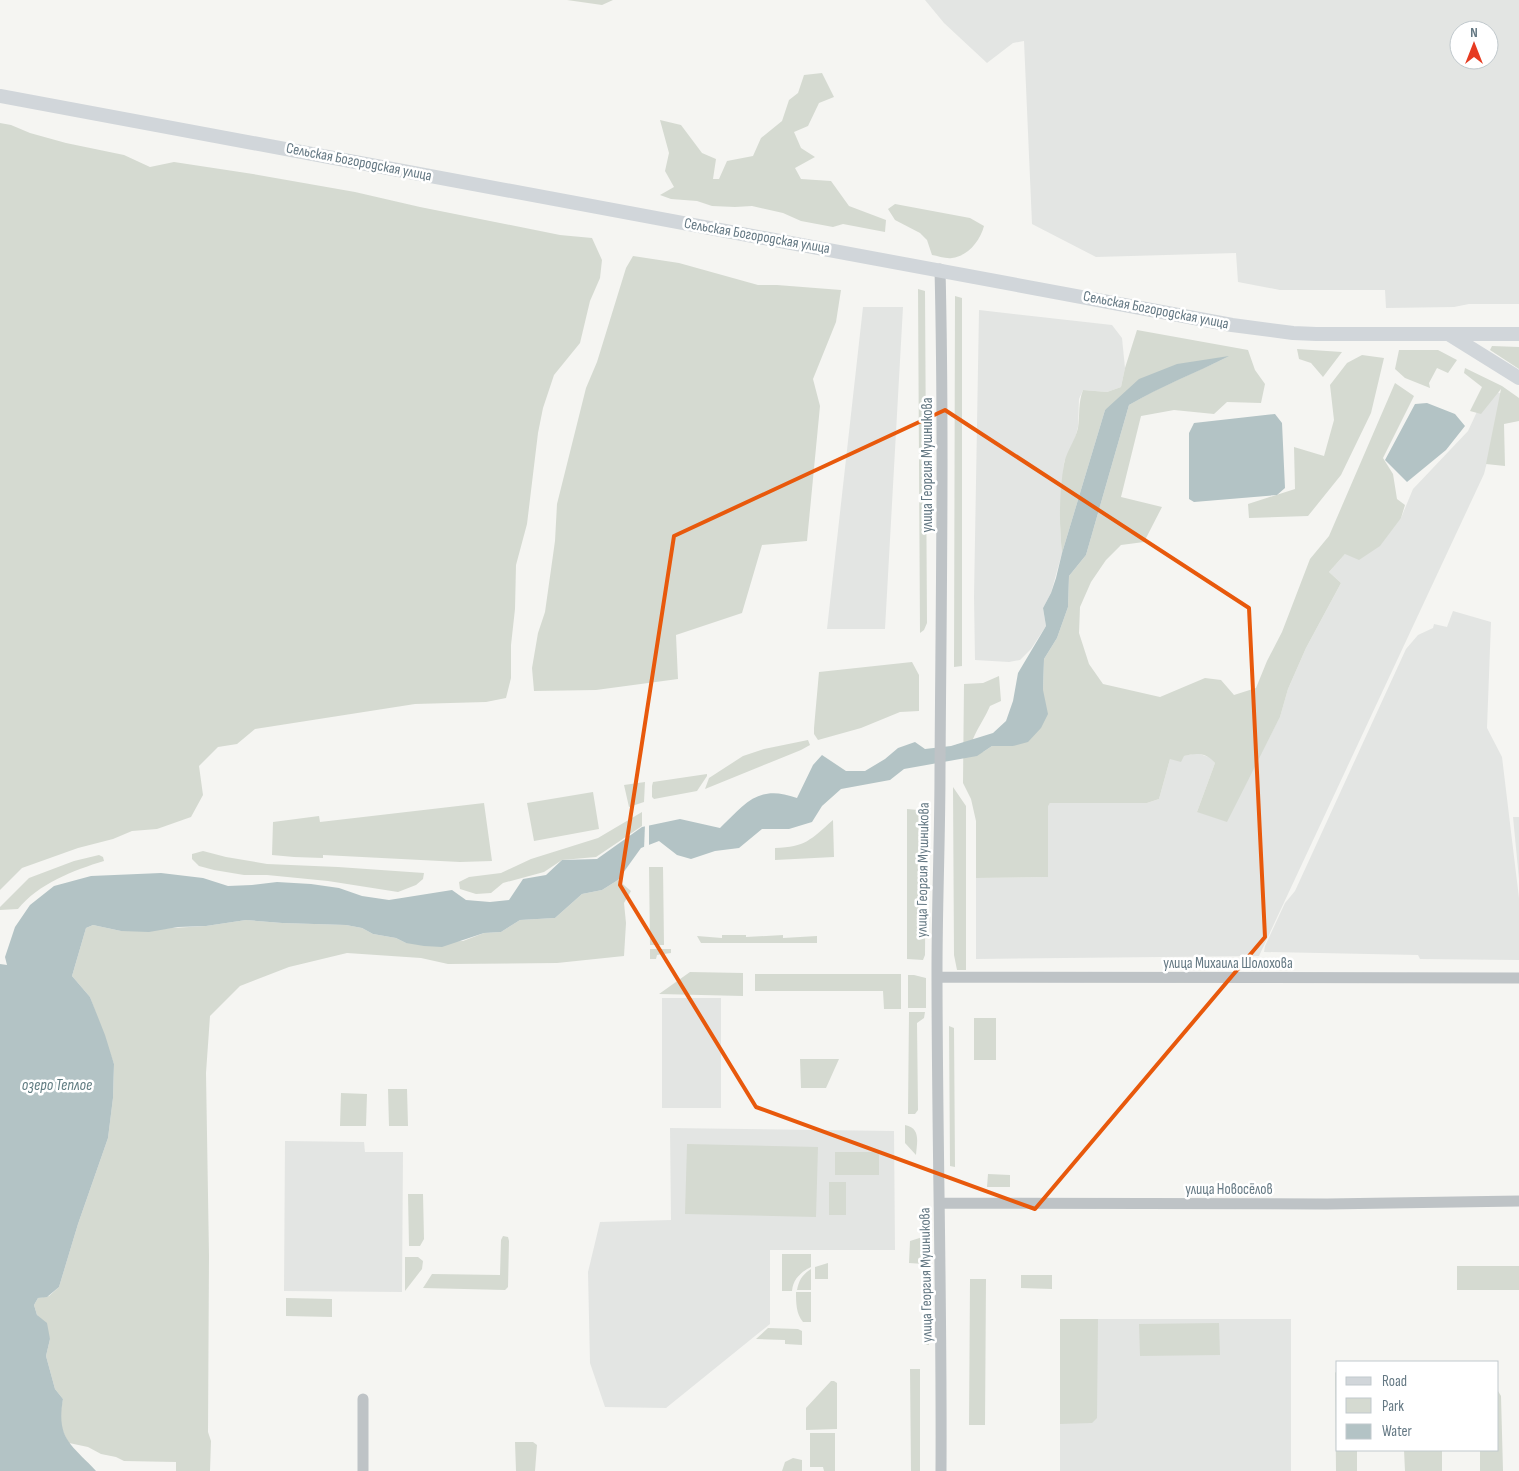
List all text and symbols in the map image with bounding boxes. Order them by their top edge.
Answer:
north arrow [1449,20,1499,70]
text: N [1470,24,1478,41]
street label: Сельская Богородская улица [285,139,434,185]
street label: Сельская Богородская улица [683,214,832,258]
street label: Сельская Богородская улица [1082,287,1231,333]
street label: улица Георгия Мушникова [918,397,937,533]
street label: улица Георгия Мушникова [912,802,934,938]
street label: улица Михаила Шолохова [1163,954,1293,973]
water label: озеро Теплое [22,1076,92,1095]
street label: улица Новосёлов [1185,1180,1273,1199]
street label: улица Георгия Мушникова [915,1207,937,1343]
legend [1336,1361,1499,1451]
text: Road [1382,1372,1407,1391]
text: Park [1382,1397,1404,1416]
text: Water [1382,1422,1413,1441]

